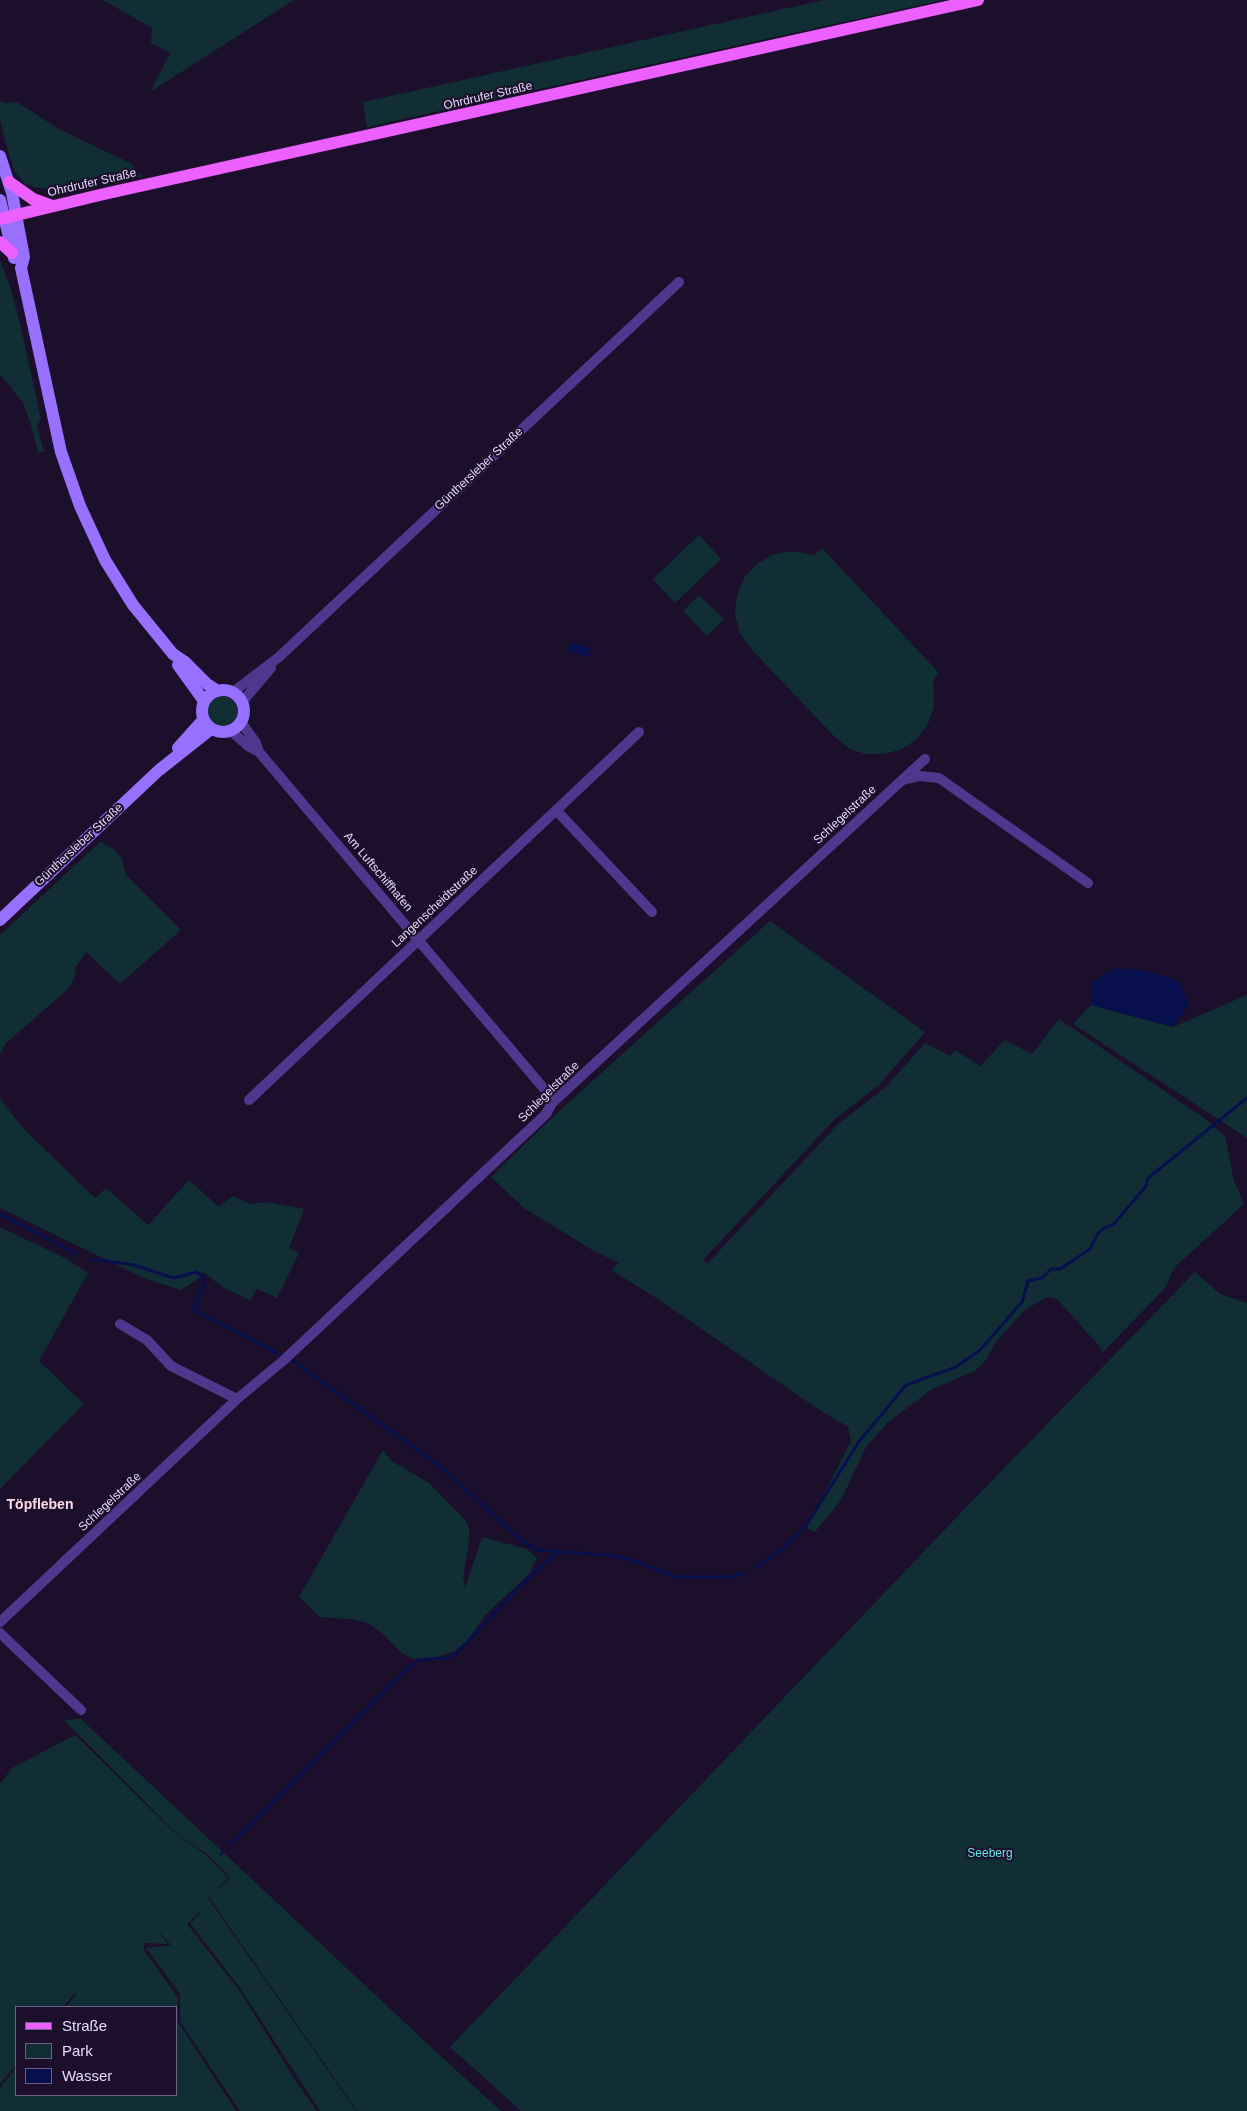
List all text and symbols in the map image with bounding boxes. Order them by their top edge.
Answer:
street label: Ohrdrufer Straße [442,79,534,113]
street label: Ohrdrufer Straße [46,166,138,200]
street label: Günthersleber Straße [432,424,526,514]
street label: Schlegelstraße [811,782,879,848]
street label: Günthersleber Straße [32,800,126,890]
street label: Am Luftschiffhafen [341,829,415,915]
street label: Langenscheidtstraße [389,864,481,950]
street label: Schlegelstraße [516,1059,582,1125]
street label: Schlegelstraße [76,1469,144,1535]
district label: Töpfleben [7,1497,73,1513]
park label: Seeberg [967,1847,1013,1861]
legend [15,2006,178,2096]
text: Straße [62,2017,107,2034]
text: Park [62,2042,93,2059]
text: Wasser [62,2067,112,2084]

